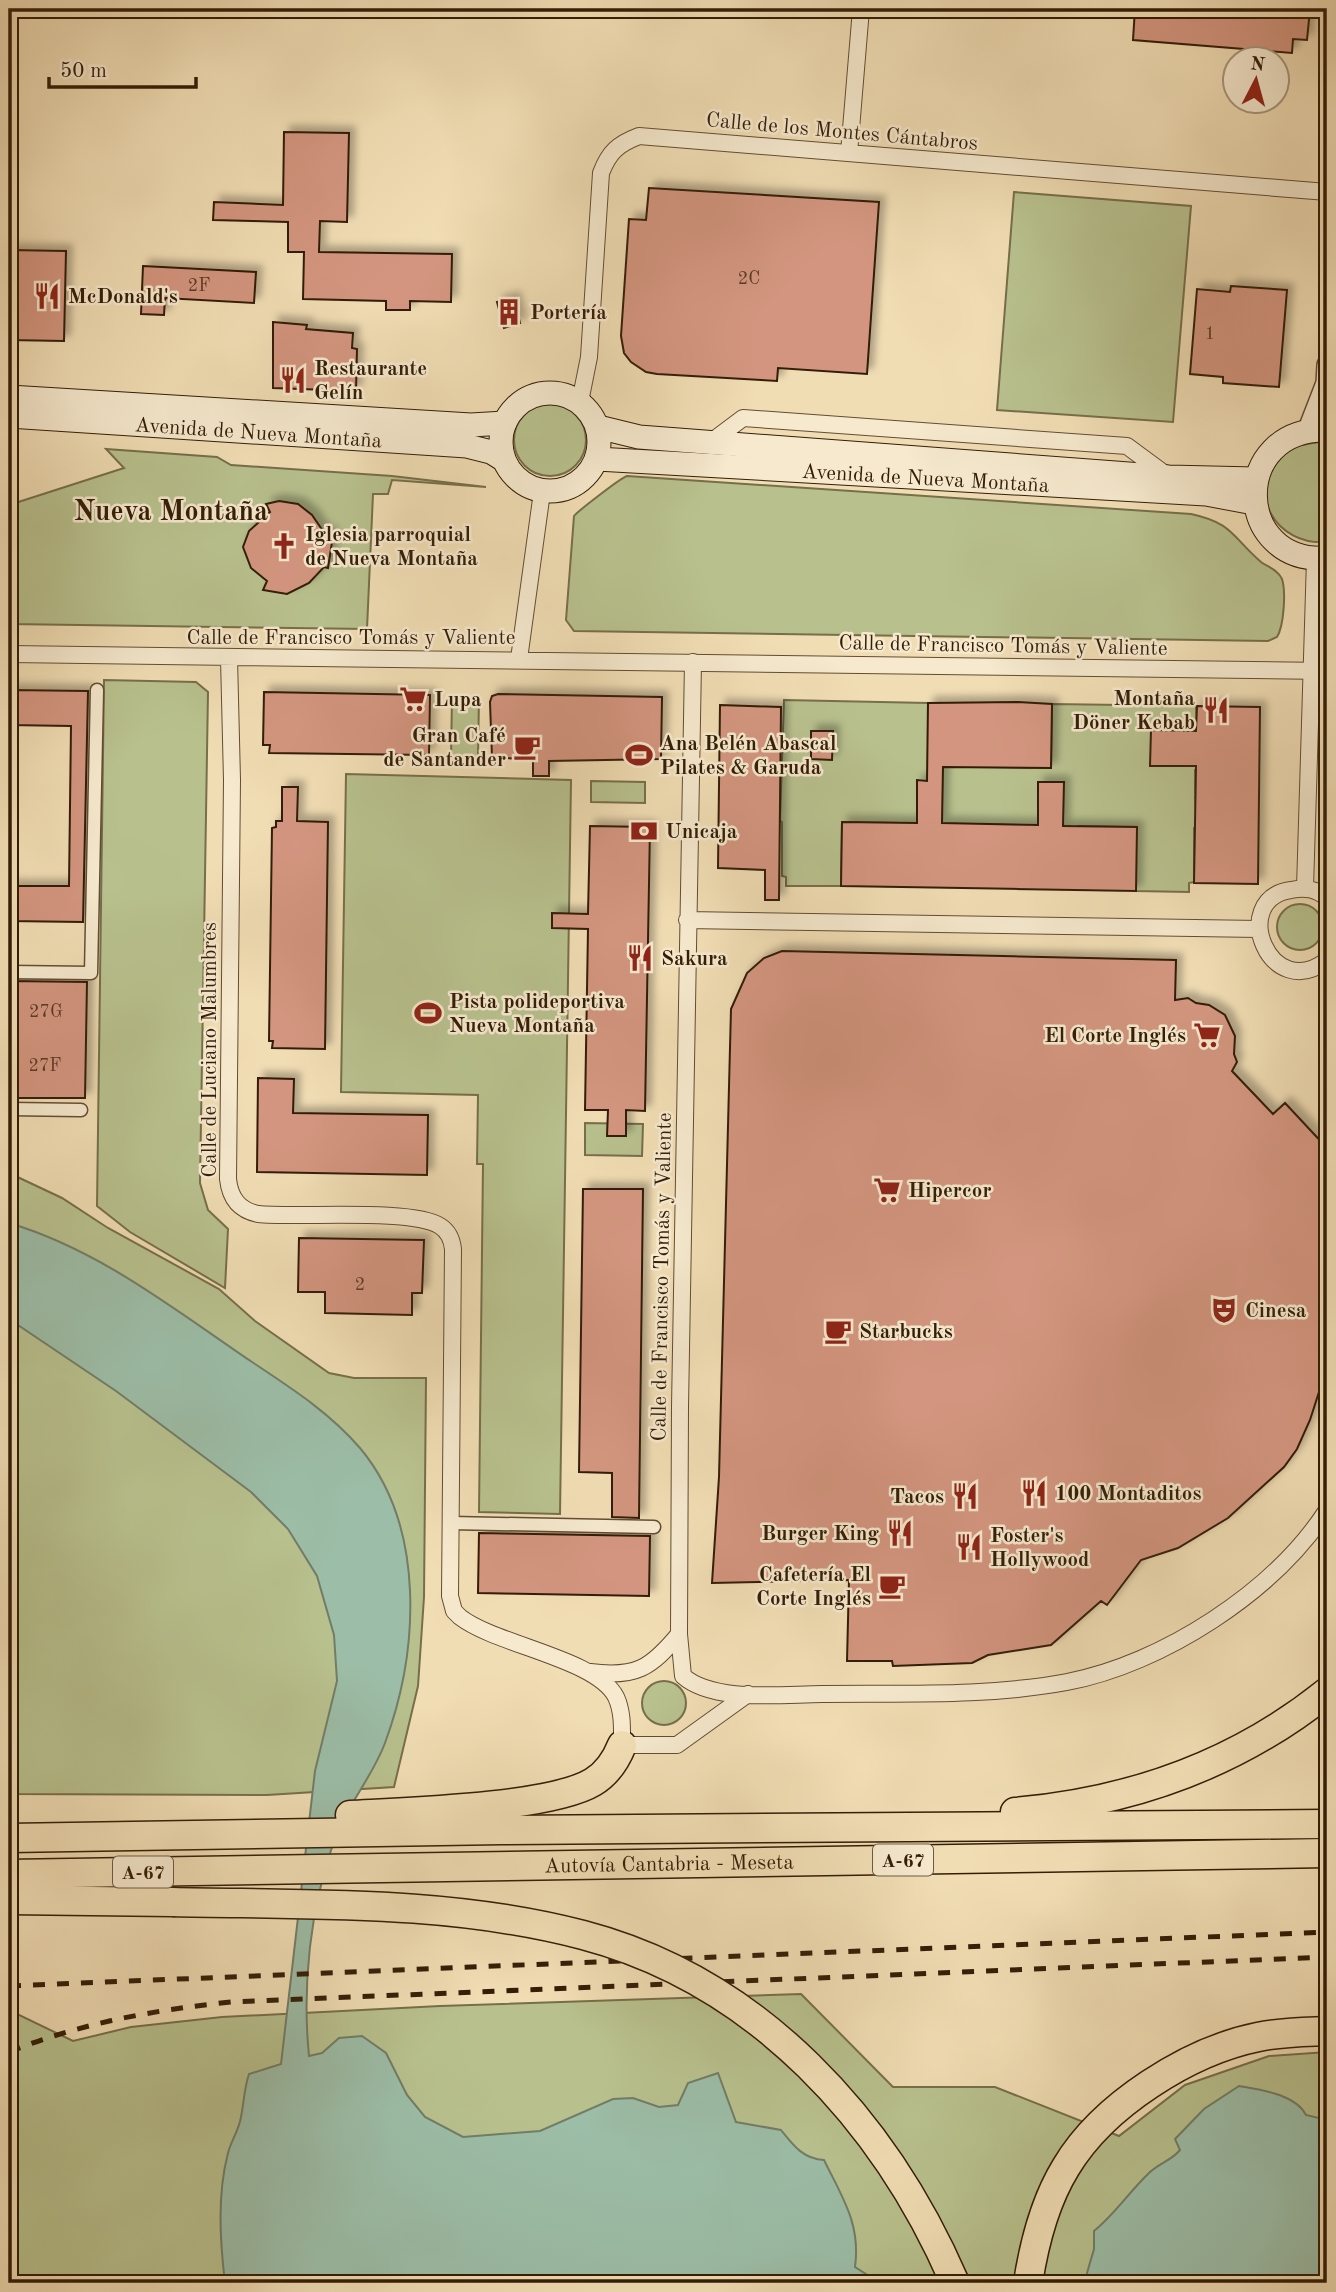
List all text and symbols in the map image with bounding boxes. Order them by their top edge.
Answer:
scale bar [49,46,196,90]
north arrow [1220,46,1290,116]
text: N [1249,55,1266,76]
text: 50 m [60,61,107,82]
street label: Calle de los Montes Cántabros [705,110,979,155]
house number: 2C [738,270,760,288]
house number: 2F [188,277,210,295]
restaurant icon: McDonald's [32,281,62,311]
place label: McDonald's [68,287,178,308]
building icon: Portería [494,297,524,327]
place label: Portería [530,303,607,324]
house number: 1 [1205,325,1215,343]
place label: Restaurante Gelín [314,359,427,404]
restaurant icon: Restaurante Gelín [278,365,308,395]
street label: Avenida de Nueva Montaña [134,415,383,452]
street label: Avenida de Nueva Montaña [801,462,1050,497]
district label: Nueva Montaña [74,499,268,527]
place label: Iglesia parroquial de Nueva Montaña [305,525,478,570]
church icon: Iglesia parroquial de Nueva Montaña [269,531,299,561]
street label: Calle de Francisco Tomás y Valiente [186,628,516,649]
street label: Calle de Francisco Tomás y Valiente [838,633,1168,660]
supermarket icon: Lupa [398,684,428,714]
place label: Montaña Döner Kebab [1072,689,1195,734]
place label: Lupa [434,690,482,711]
restaurant icon: Montaña Döner Kebab [1201,695,1231,725]
place label: Gran Café de Santander [383,726,506,771]
cafe icon: Gran Café de Santander [512,732,542,762]
place label: Ana Belén Abascal Pilates & Garuda [660,734,836,779]
sports icon: Ana Belén Abascal Pilates & Garuda [624,740,654,770]
bank icon: Unicaja [629,816,659,846]
place label: Unicaja [665,822,738,843]
street label: Calle de Luciano Malumbres [200,922,221,1178]
restaurant icon: Sakura [625,943,655,973]
place label: Sakura [661,949,728,970]
place label: Pista polideportiva Nueva Montaña [449,992,625,1037]
sports icon: Pista polideportiva Nueva Montaña [413,998,443,1028]
house number: 27G [29,1003,63,1021]
supermarket icon: El Corte Inglés [1192,1020,1222,1050]
place label: El Corte Inglés [1044,1026,1186,1047]
house number: 27F [28,1057,62,1075]
street label: Calle de Francisco Tomás y Valiente [649,1112,676,1442]
supermarket icon: Hipercor [872,1175,902,1205]
place label: Hipercor [908,1181,992,1202]
house number: 2 [355,1276,365,1294]
theatre icon: Cinesa [1209,1295,1239,1325]
place label: Cinesa [1245,1301,1307,1322]
cafe icon: Starbucks [823,1316,853,1346]
place label: Starbucks [859,1322,953,1343]
restaurant icon: 100 Montaditos [1019,1478,1049,1508]
restaurant icon: Tacos [950,1481,980,1511]
place label: 100 Montaditos [1055,1484,1201,1505]
place label: Tacos [890,1487,944,1508]
restaurant icon: Burger King [885,1518,915,1548]
place label: Burger King [761,1524,879,1545]
place label: Foster's Hollywood [990,1526,1089,1571]
restaurant icon: Foster's Hollywood [954,1532,984,1562]
place label: Cafetería El Corte Inglés [756,1565,871,1610]
cafe icon: Cafetería El Corte Inglés [877,1571,907,1601]
road number: A-67 [873,1844,933,1876]
street label: Autovía Cantabria - Meseta [544,1852,794,1877]
road number: A-67 [113,1856,173,1888]

